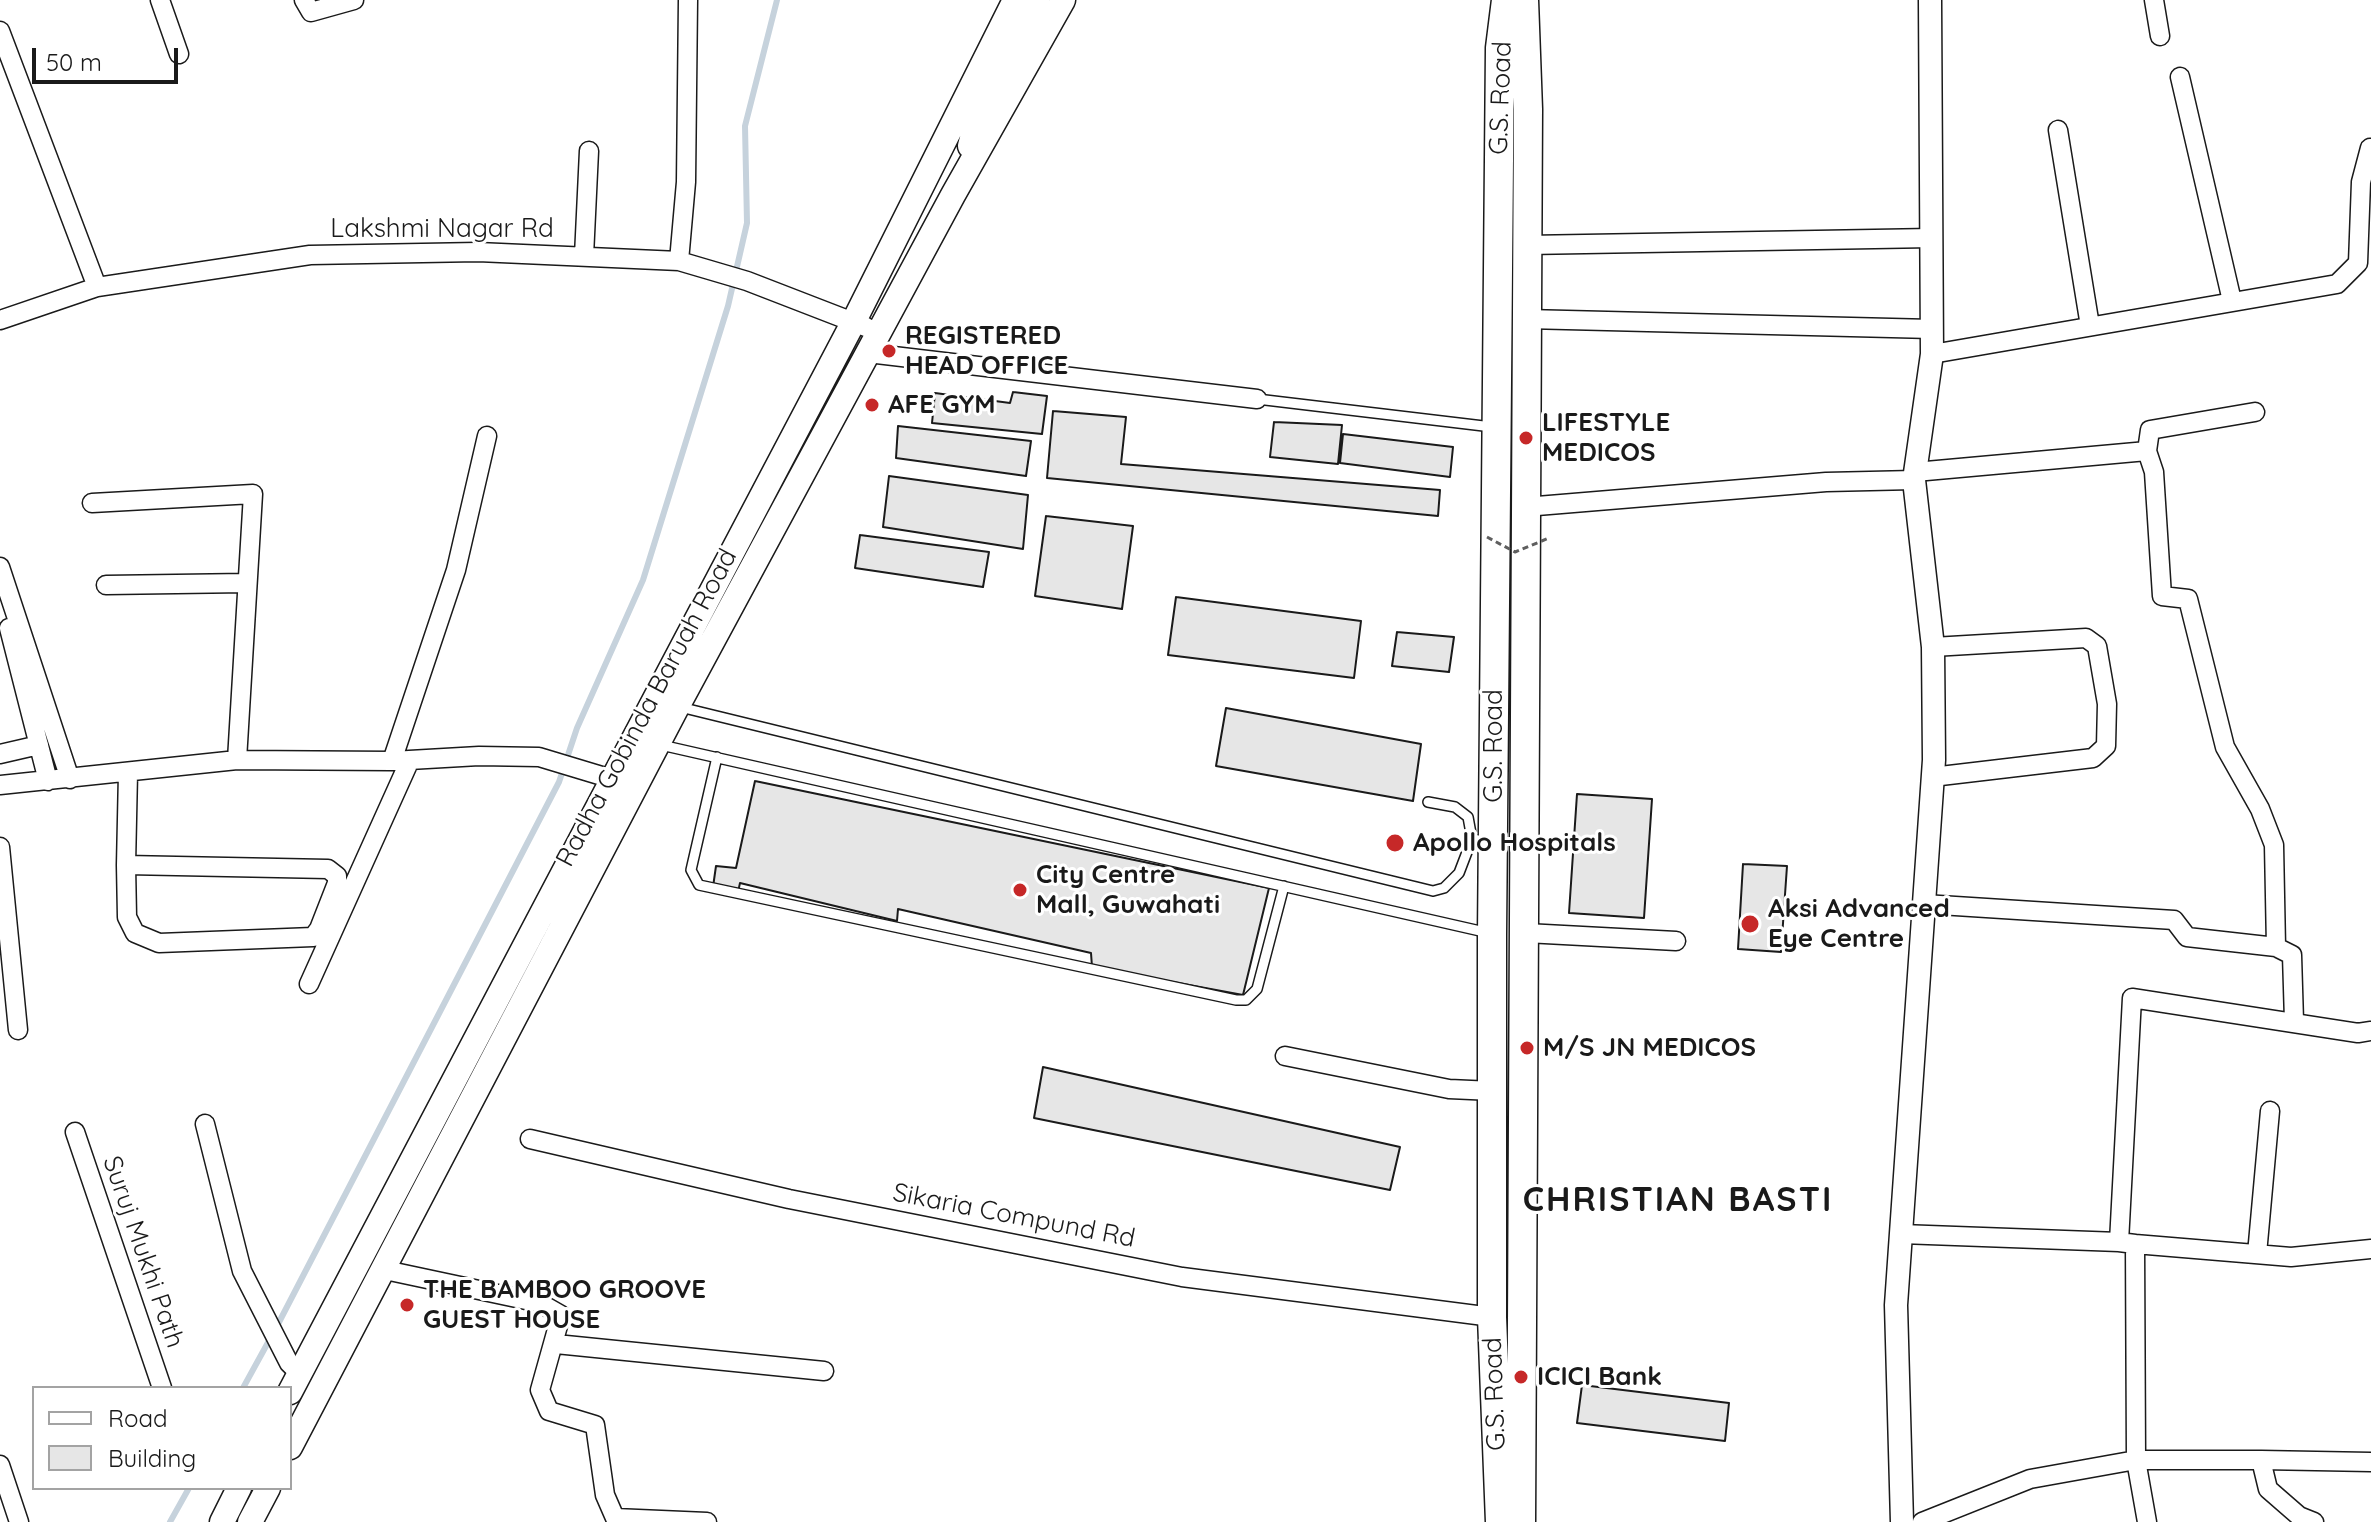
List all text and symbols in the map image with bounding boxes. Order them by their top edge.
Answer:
scale bar [36,32,182,82]
street label: G.S. Road [1483,41,1519,155]
text: 50 m [46,47,102,77]
street label: Lakshmi Nagar Rd [330,213,554,245]
place label: REGISTERED HEAD OFFICE [905,320,1068,382]
marker: REGISTERED HEAD OFFICE [880,342,898,360]
place label: AFE GYM [888,389,996,421]
marker: AFE GYM [863,396,881,414]
place label: LIFESTYLE MEDICOS [1542,407,1670,468]
marker: LIFESTYLE MEDICOS [1517,429,1535,447]
street label: Radha Gobinda Baruah Road [550,544,744,872]
street label: G.S. Road [1478,689,1510,803]
place label: Apollo Hospitals [1413,827,1616,859]
marker: Apollo Hospitals [1384,832,1406,854]
place label: City Centre Mall, Guwahati [1036,859,1220,920]
marker: City Centre Mall, Guwahati [1011,881,1029,899]
place label: Aksi Advanced Eye Centre [1768,893,1950,954]
marker: Aksi Advanced Eye Centre [1739,913,1761,935]
place label: M/S JN MEDICOS [1543,1032,1756,1064]
marker: M/S JN MEDICOS [1518,1039,1536,1057]
street label: Suruj Mukhi Path [96,1152,190,1352]
street label: Sikaria Compund Rd [890,1177,1138,1255]
district label: CHRISTIAN BASTI [1523,1181,1833,1221]
place label: THE BAMBOO GROOVE GUEST HOUSE [423,1274,706,1336]
marker: THE BAMBOO GROOVE GUEST HOUSE [398,1296,416,1314]
street label: G.S. Road [1477,1337,1513,1451]
place label: ICICI Bank [1537,1361,1662,1393]
marker: ICICI Bank [1512,1368,1530,1386]
legend [32,1386,292,1490]
text: Road [108,1403,168,1433]
text: Building [108,1443,196,1473]

